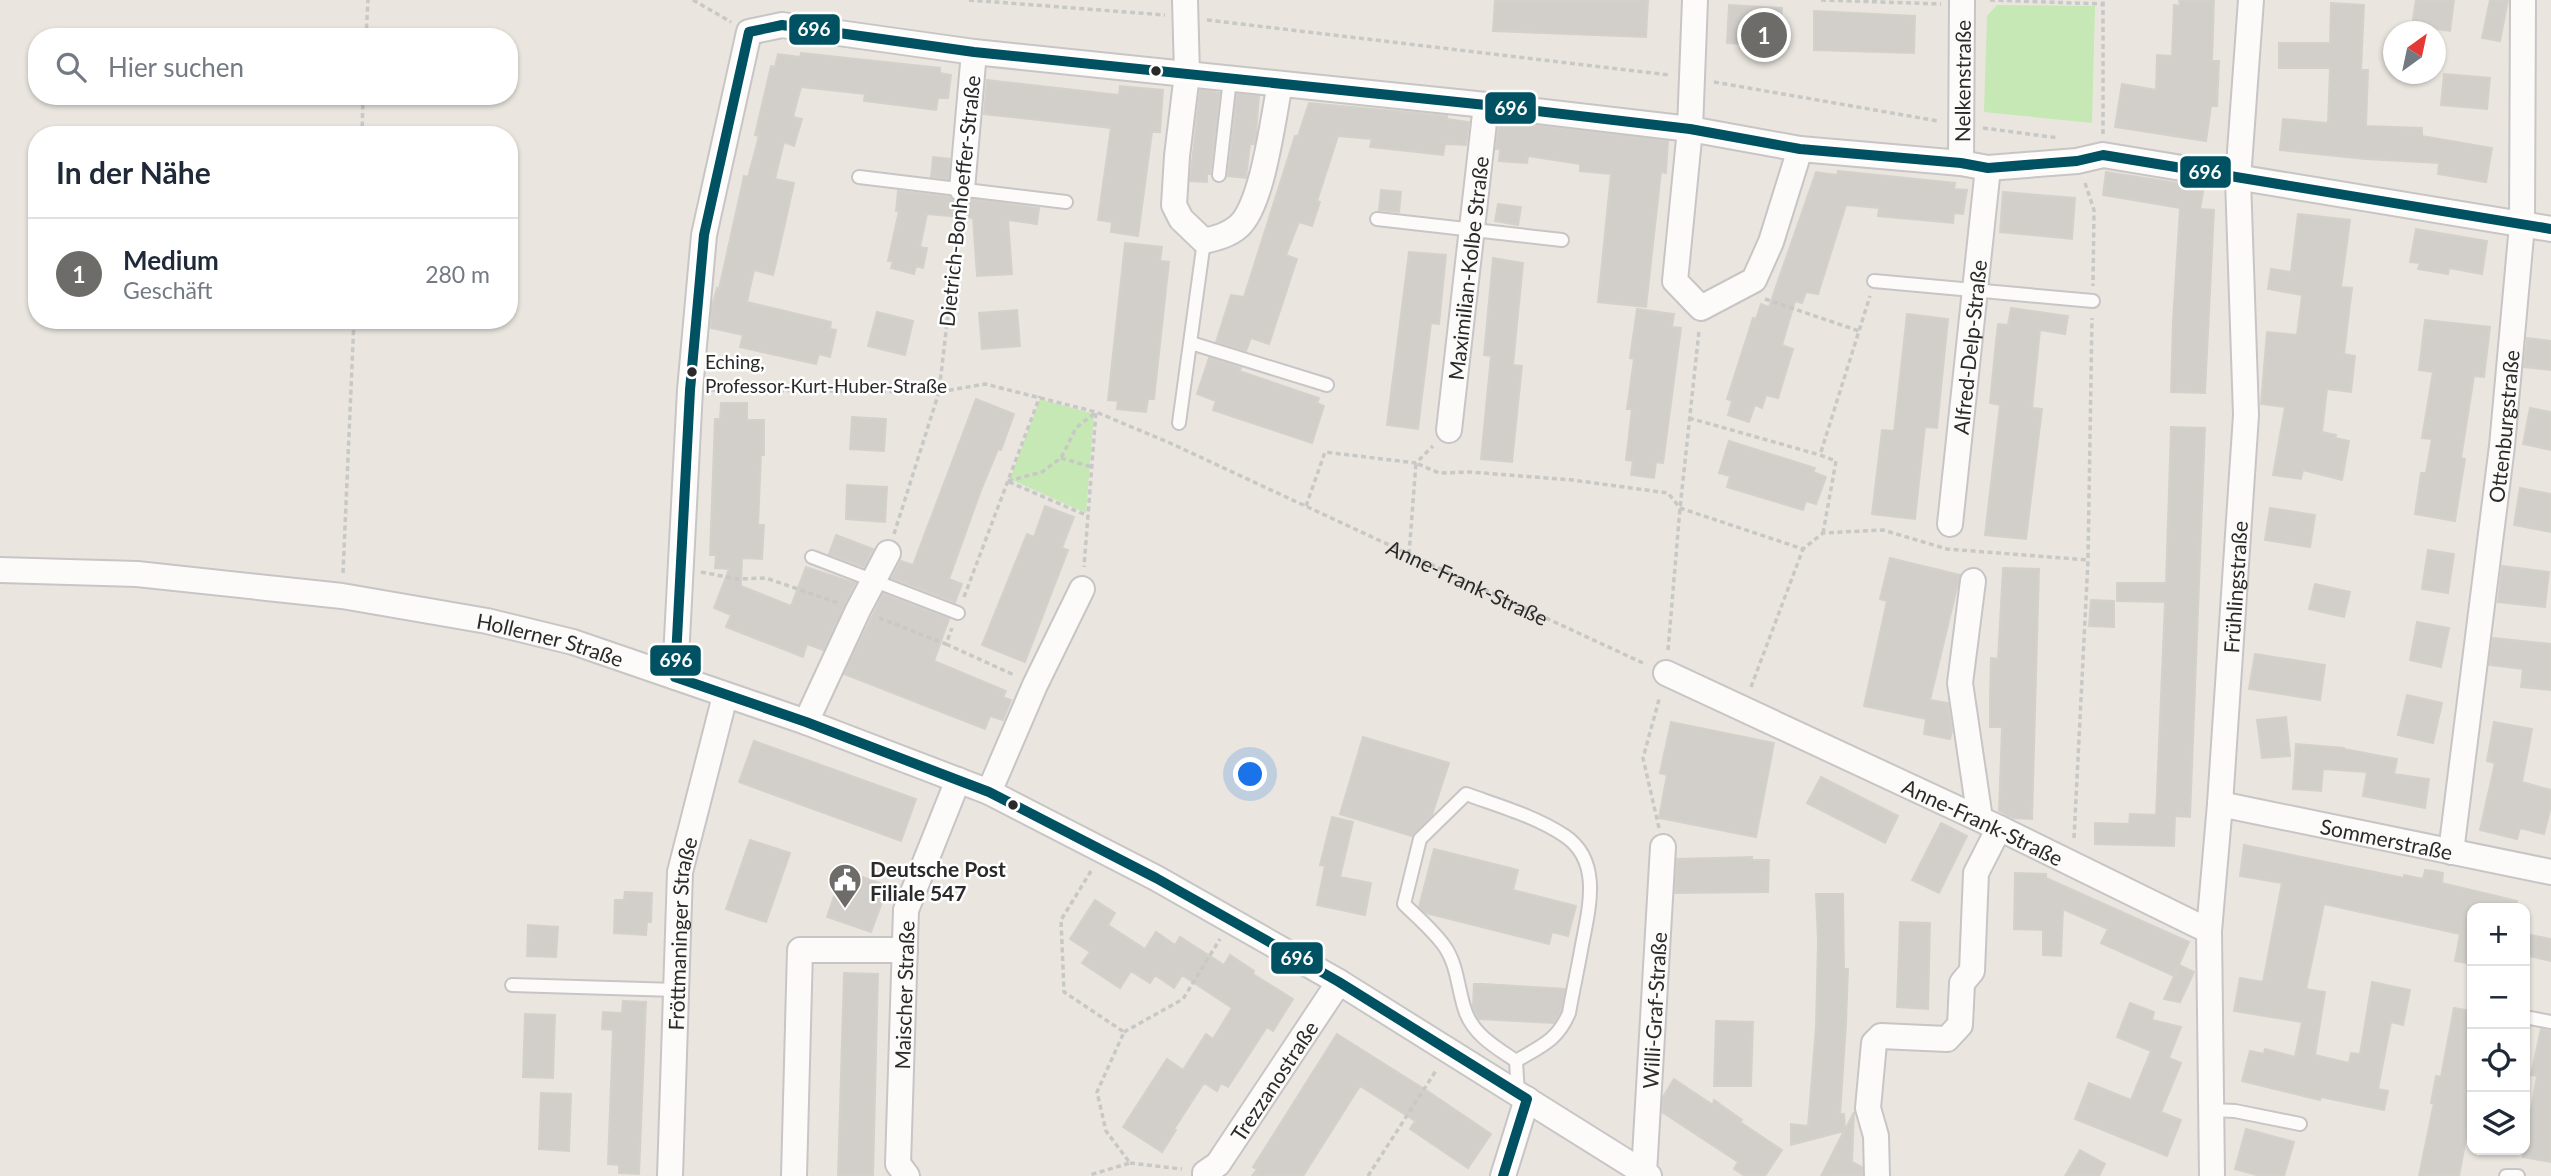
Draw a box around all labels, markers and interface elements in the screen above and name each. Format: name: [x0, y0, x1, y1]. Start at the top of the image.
pin: 1: [1741, 9, 1787, 61]
line badge: 696: [788, 13, 841, 46]
text: 696: [797, 17, 831, 40]
street label: Nelkenstraße: [1949, 20, 1974, 142]
north arrow: [2383, 21, 2446, 84]
search box: [28, 28, 518, 105]
icon: search: [52, 48, 90, 86]
text: Hier suchen: [108, 51, 244, 83]
unlabelled marker: [1149, 64, 1163, 78]
street label: Dietrich-Bonhoeffer-Straße: [933, 74, 985, 328]
line badge: 696: [1484, 91, 1537, 125]
text: 696: [1494, 96, 1528, 119]
text: In der Nähe: [56, 154, 211, 190]
street label: Maximilian-Kolbe Straße: [1442, 155, 1493, 381]
line badge: 696: [2179, 155, 2232, 189]
text: 696: [2188, 160, 2222, 183]
text: Medium: [123, 244, 219, 276]
street label: Alfred-Delp-Straße: [1947, 258, 1991, 436]
text: 1: [72, 260, 86, 288]
text: 280 m: [425, 260, 490, 288]
text: Geschäft: [123, 276, 213, 304]
street label: Ottenburgstraße: [2482, 349, 2523, 504]
place label: Eching, Professor-Kurt-Huber-Straße: [705, 350, 947, 397]
marker: Eching, Professor-Kurt-Huber-Straße: [685, 365, 699, 379]
street label: Frühlingstraße: [2218, 520, 2251, 654]
street label: Anne-Frank-Straße: [1383, 533, 1552, 630]
street label: Hollerner Straße: [475, 607, 627, 671]
line badge: 696: [649, 644, 702, 677]
text: 696: [659, 648, 693, 671]
your location: [1233, 757, 1267, 791]
street label: Anne-Frank-Straße: [1899, 772, 2067, 870]
unlabelled marker: [1006, 798, 1020, 812]
street label: Sommerstraße: [2318, 812, 2455, 864]
street label: Fröttmaninger Straße: [662, 834, 701, 1031]
place label: Deutsche Post Filiale 547: [870, 856, 1006, 905]
public building icon: Deutsche Post Filiale 547: [826, 861, 864, 910]
map controls: [2467, 903, 2530, 1155]
button: +: [2467, 903, 2530, 966]
street label: Maischer Straße: [888, 920, 918, 1070]
street label: Willi-Graf-Straße: [1636, 931, 1671, 1089]
line badge: 696: [1270, 941, 1324, 975]
text: 696: [1280, 946, 1314, 969]
button: −: [2467, 966, 2530, 1029]
street label: Trezzanostraße: [1224, 1016, 1322, 1145]
button: locate: [2467, 1029, 2530, 1092]
button: layers: [2467, 1092, 2530, 1155]

